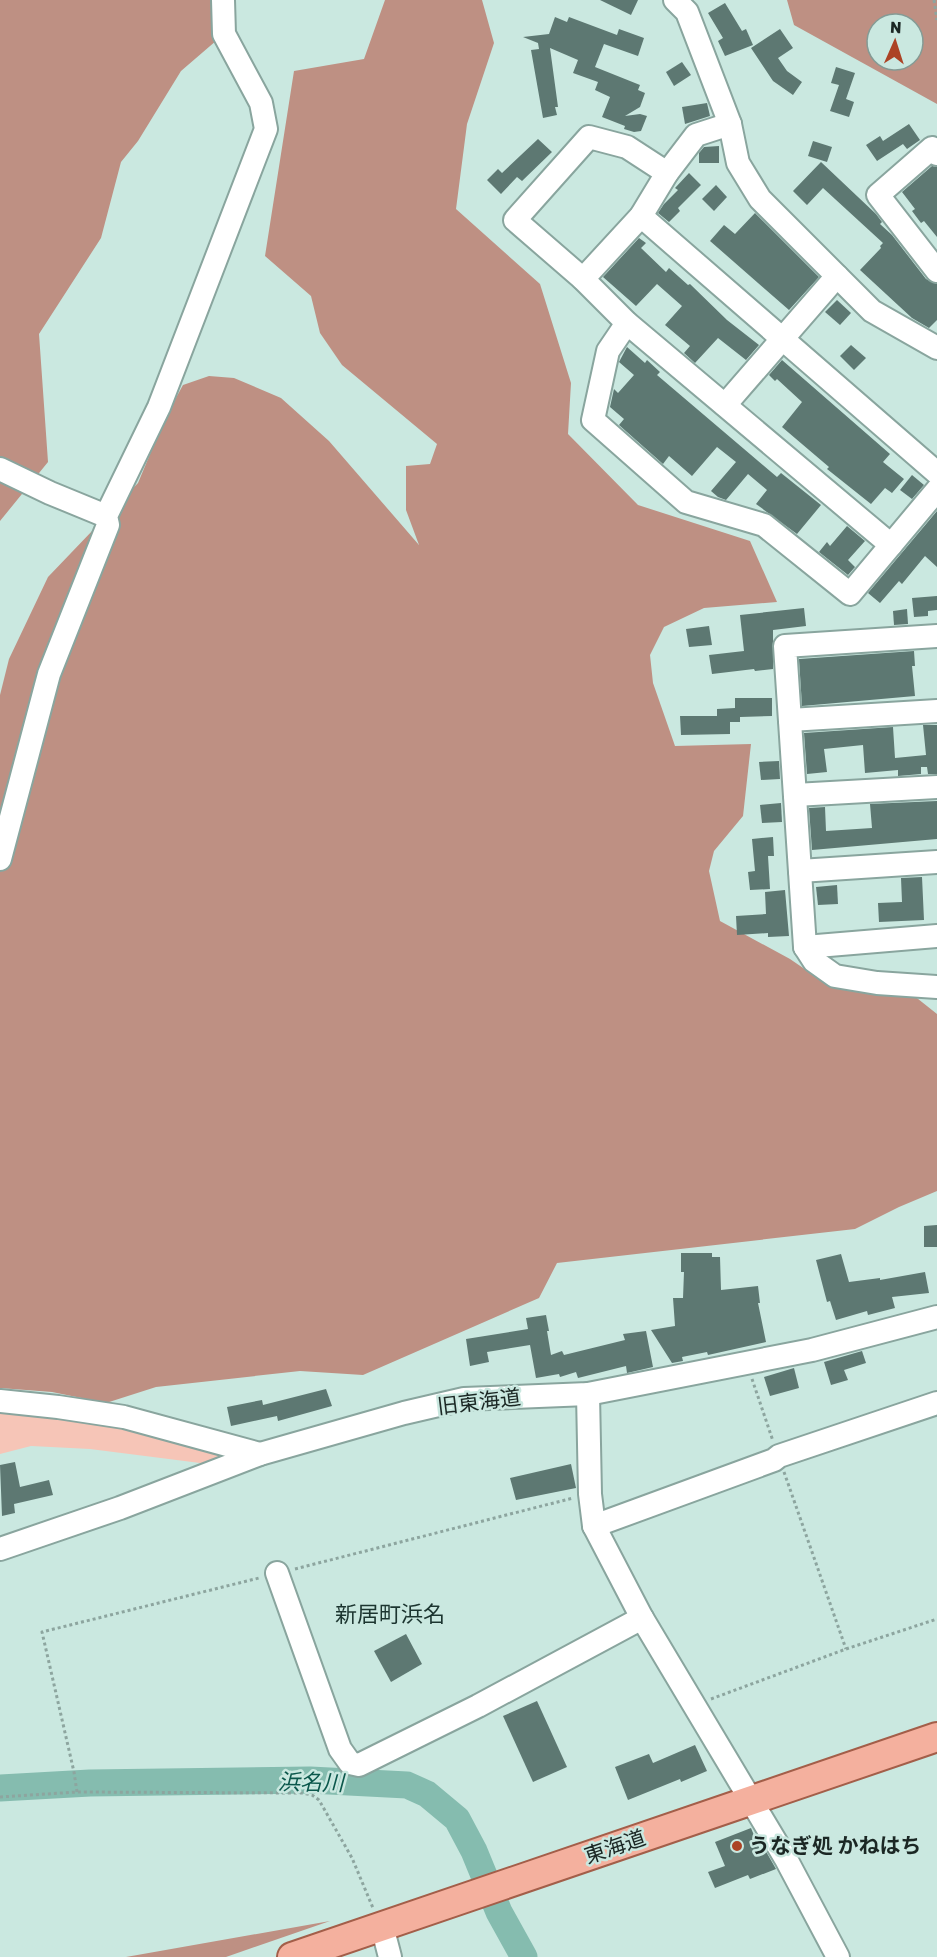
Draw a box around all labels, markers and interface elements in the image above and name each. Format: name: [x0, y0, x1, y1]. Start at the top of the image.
north arrow: [865, 12, 925, 72]
text: N: [890, 18, 902, 37]
street label: 旧東海道: [436, 1384, 522, 1419]
district label: 新居町浜名: [335, 1601, 445, 1628]
water label: 浜名川: [278, 1768, 346, 1797]
street label: 東海道: [581, 1824, 649, 1869]
place label: うなぎ処 かねはち: [749, 1833, 921, 1858]
marker: うなぎ処 かねはち: [730, 1839, 744, 1853]

